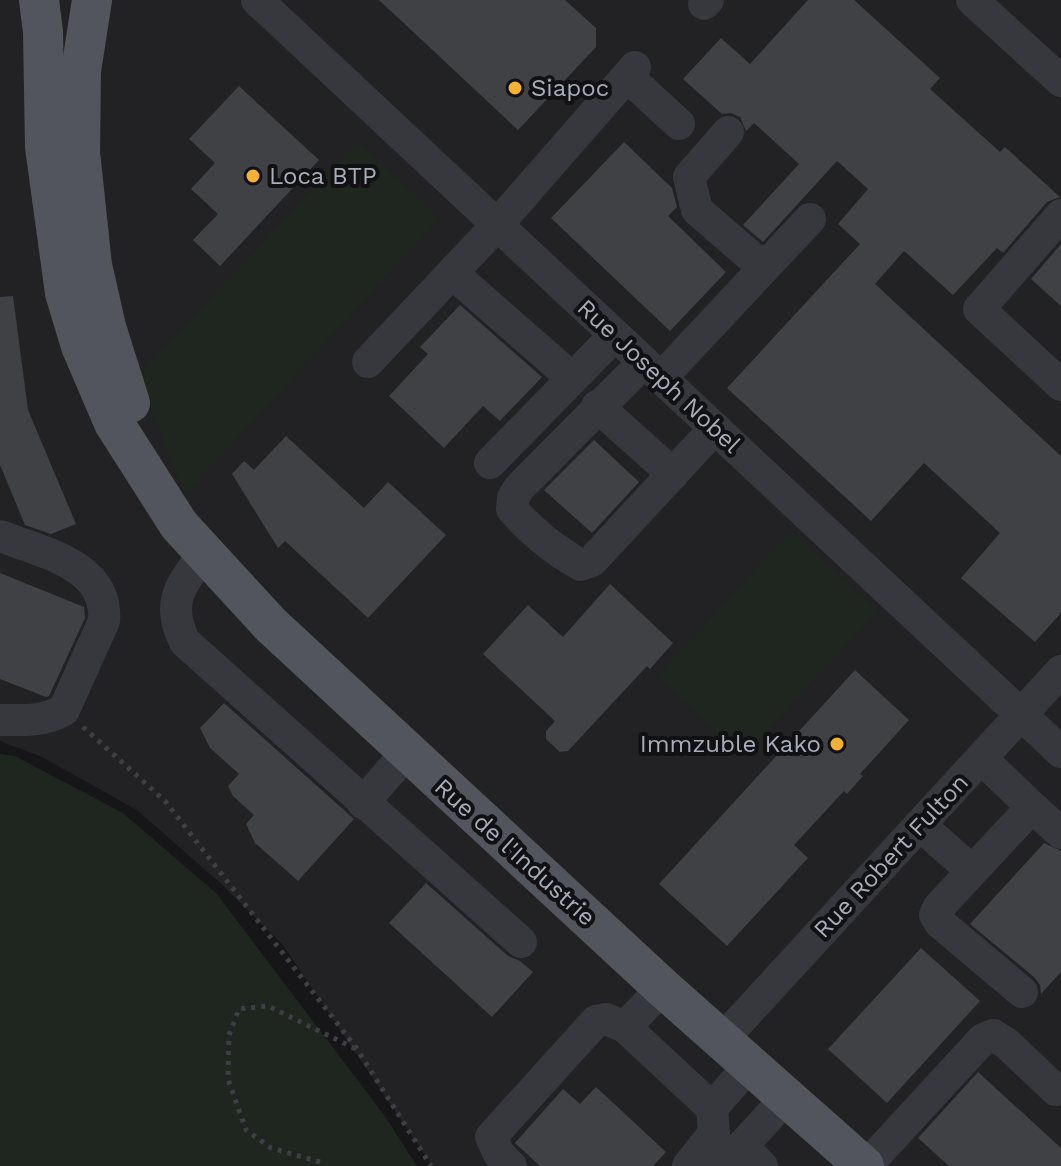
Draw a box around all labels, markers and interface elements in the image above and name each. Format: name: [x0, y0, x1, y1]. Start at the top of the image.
place label: Siapoc: [531, 74, 609, 102]
marker: Siapoc: [506, 79, 524, 97]
place label: Loca BTP: [269, 162, 377, 190]
marker: Loca BTP: [244, 167, 262, 185]
street label: Rue Joseph Nobel: [572, 293, 747, 459]
place label: Immzuble Kako: [640, 730, 821, 758]
marker: Immzuble Kako: [828, 735, 846, 753]
street label: Rue Robert Fulton: [808, 768, 974, 944]
street label: Rue de l'Industrie: [429, 773, 601, 931]

